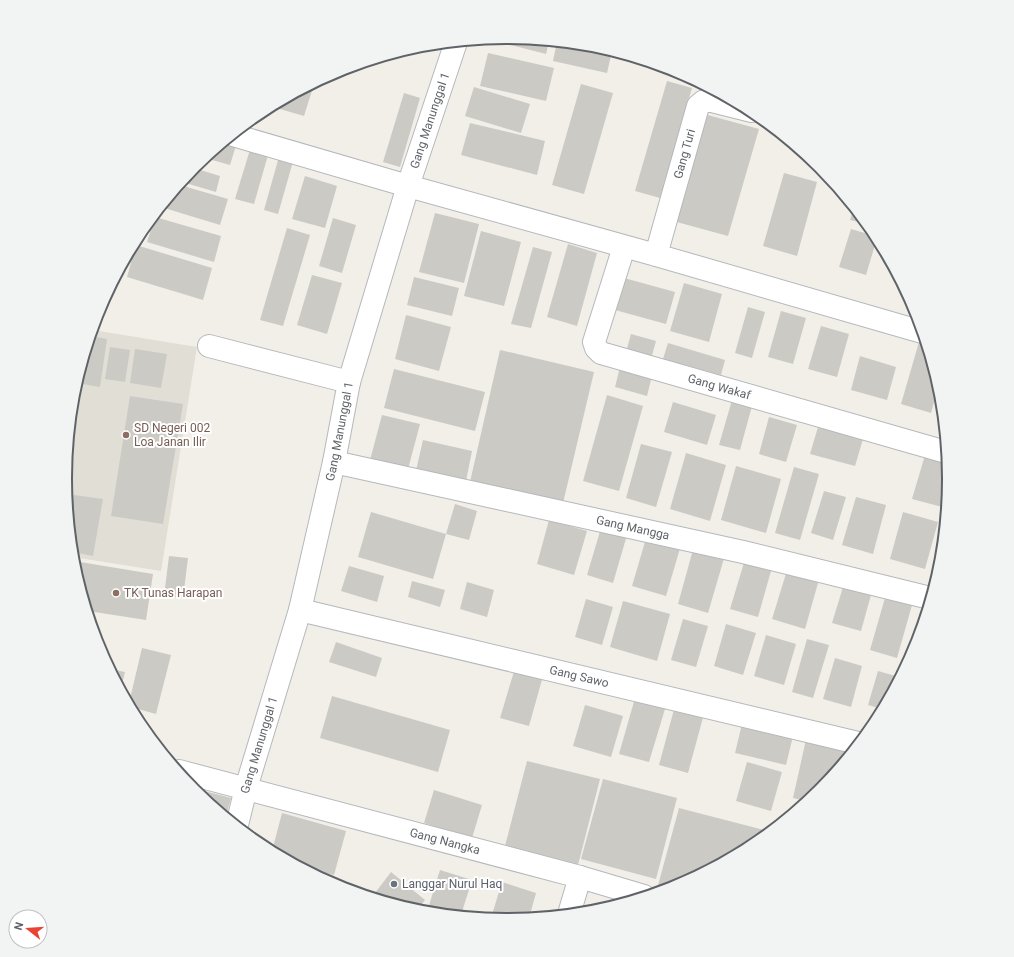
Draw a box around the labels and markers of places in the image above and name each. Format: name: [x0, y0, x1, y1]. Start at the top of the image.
place label: SD Negeri 002 Loa Janan Ilir: [134, 421, 210, 449]
marker: SD Negeri 002 Loa Janan Ilir: [121, 430, 131, 440]
place label: TK Tunas Harapan: [124, 586, 222, 600]
marker: TK Tunas Harapan: [111, 588, 121, 598]
place label: Langgar Nurul Haq: [402, 877, 502, 891]
marker: Langgar Nurul Haq: [389, 879, 399, 889]

